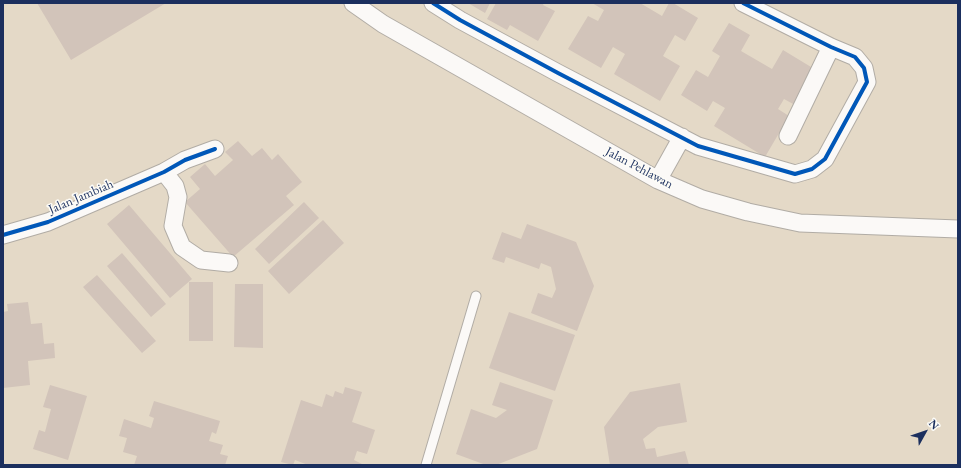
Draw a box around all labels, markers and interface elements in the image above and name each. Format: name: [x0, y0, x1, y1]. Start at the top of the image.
street label: Jalan Pehlawan: [602, 144, 676, 192]
street label: Jalan Jambiah: [46, 176, 116, 218]
north arrow: [905, 412, 945, 452]
text: N: [926, 416, 942, 432]

